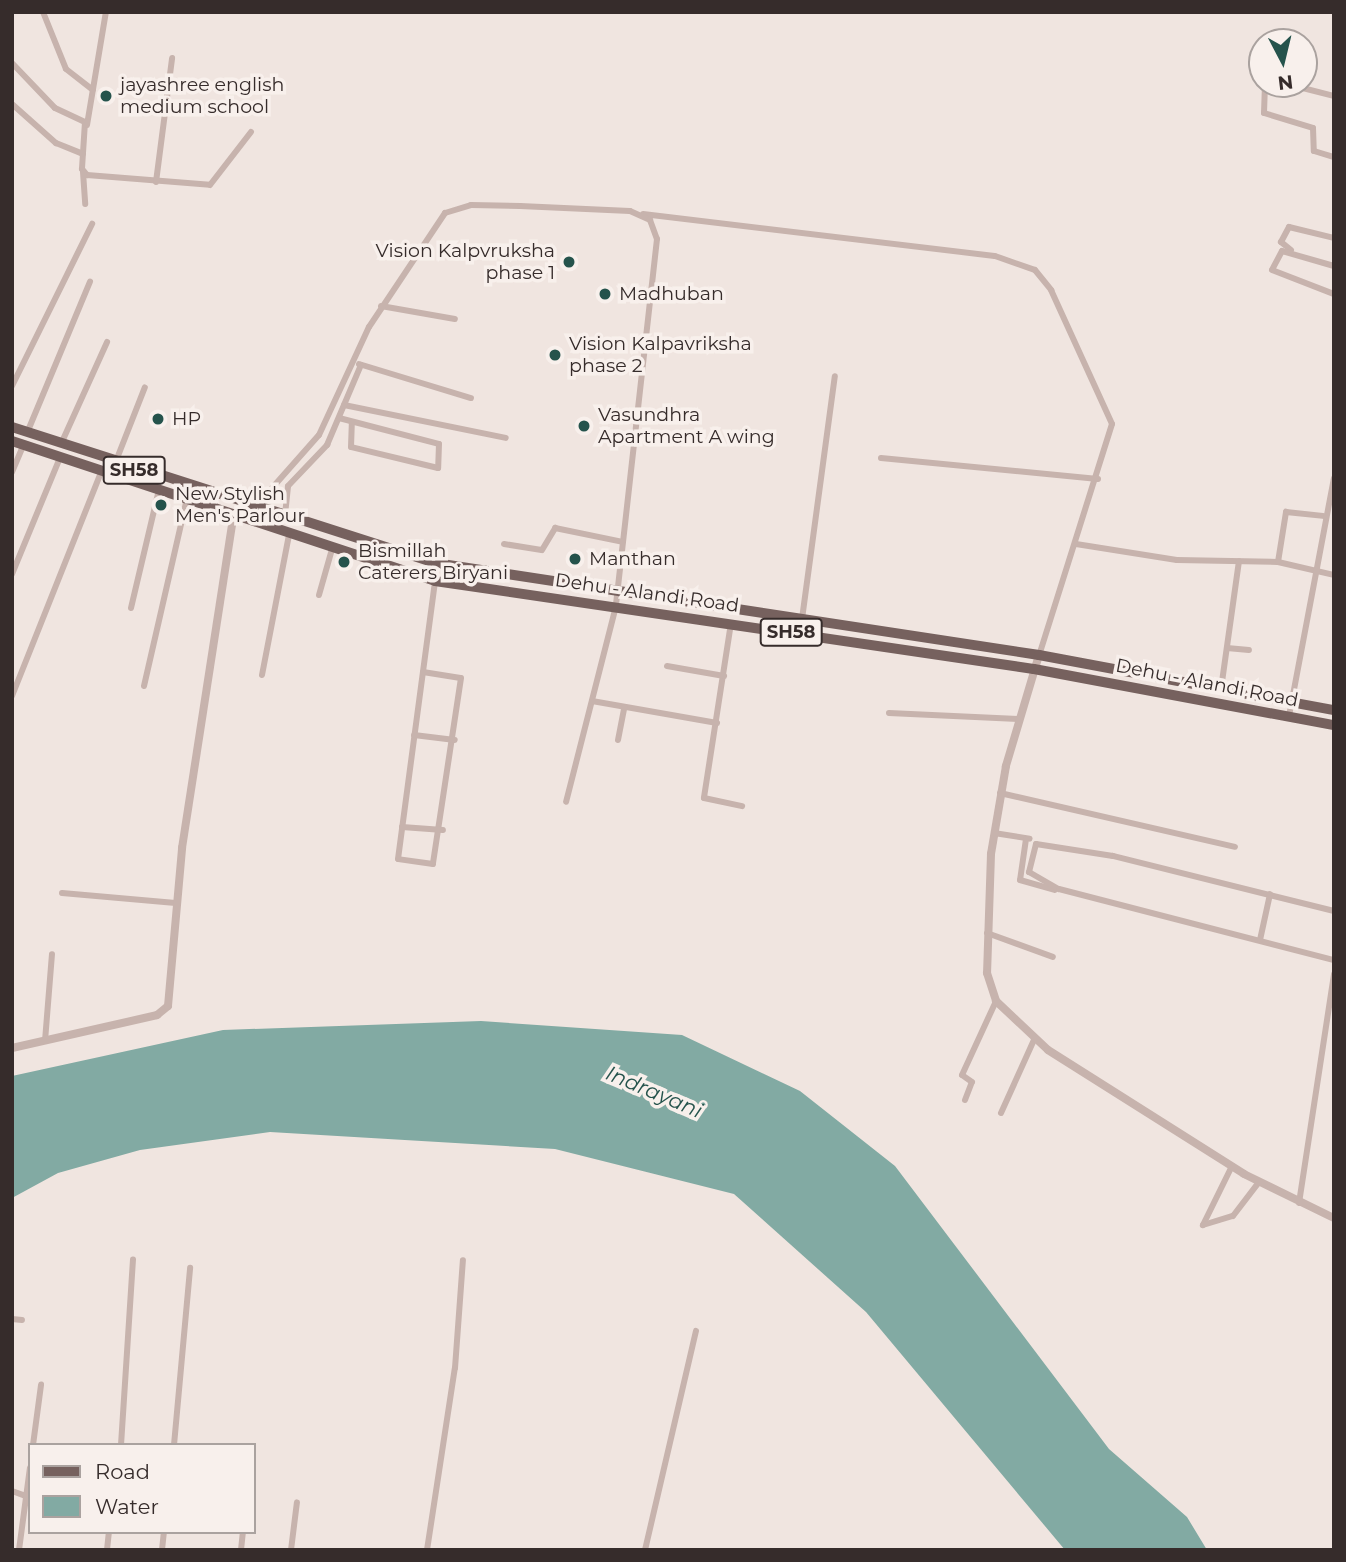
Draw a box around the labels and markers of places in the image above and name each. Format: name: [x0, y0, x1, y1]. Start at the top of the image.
place label: jayashree english medium school: [120, 74, 284, 118]
marker: jayashree english medium school: [98, 88, 114, 104]
place label: Vision Kalpvruksha phase 1: [376, 240, 555, 284]
marker: Vision Kalpvruksha phase 1: [561, 254, 577, 270]
place label: Madhuban: [619, 283, 724, 305]
marker: Madhuban: [597, 286, 613, 302]
place label: Vision Kalpavriksha phase 2: [569, 333, 752, 377]
marker: Vision Kalpavriksha phase 2: [547, 347, 563, 363]
place label: Vasundhra Apartment A wing: [598, 404, 775, 448]
place label: HP: [172, 408, 201, 430]
marker: HP: [150, 411, 166, 427]
marker: Vasundhra Apartment A wing: [576, 418, 592, 434]
place label: New Stylish Men's Parlour: [175, 483, 305, 527]
marker: New Stylish Men's Parlour: [153, 497, 169, 513]
place label: Bismillah Caterers Biryani: [358, 540, 508, 584]
place label: Manthan: [589, 548, 676, 570]
marker: Manthan: [567, 551, 583, 567]
marker: Bismillah Caterers Biryani: [336, 554, 352, 570]

